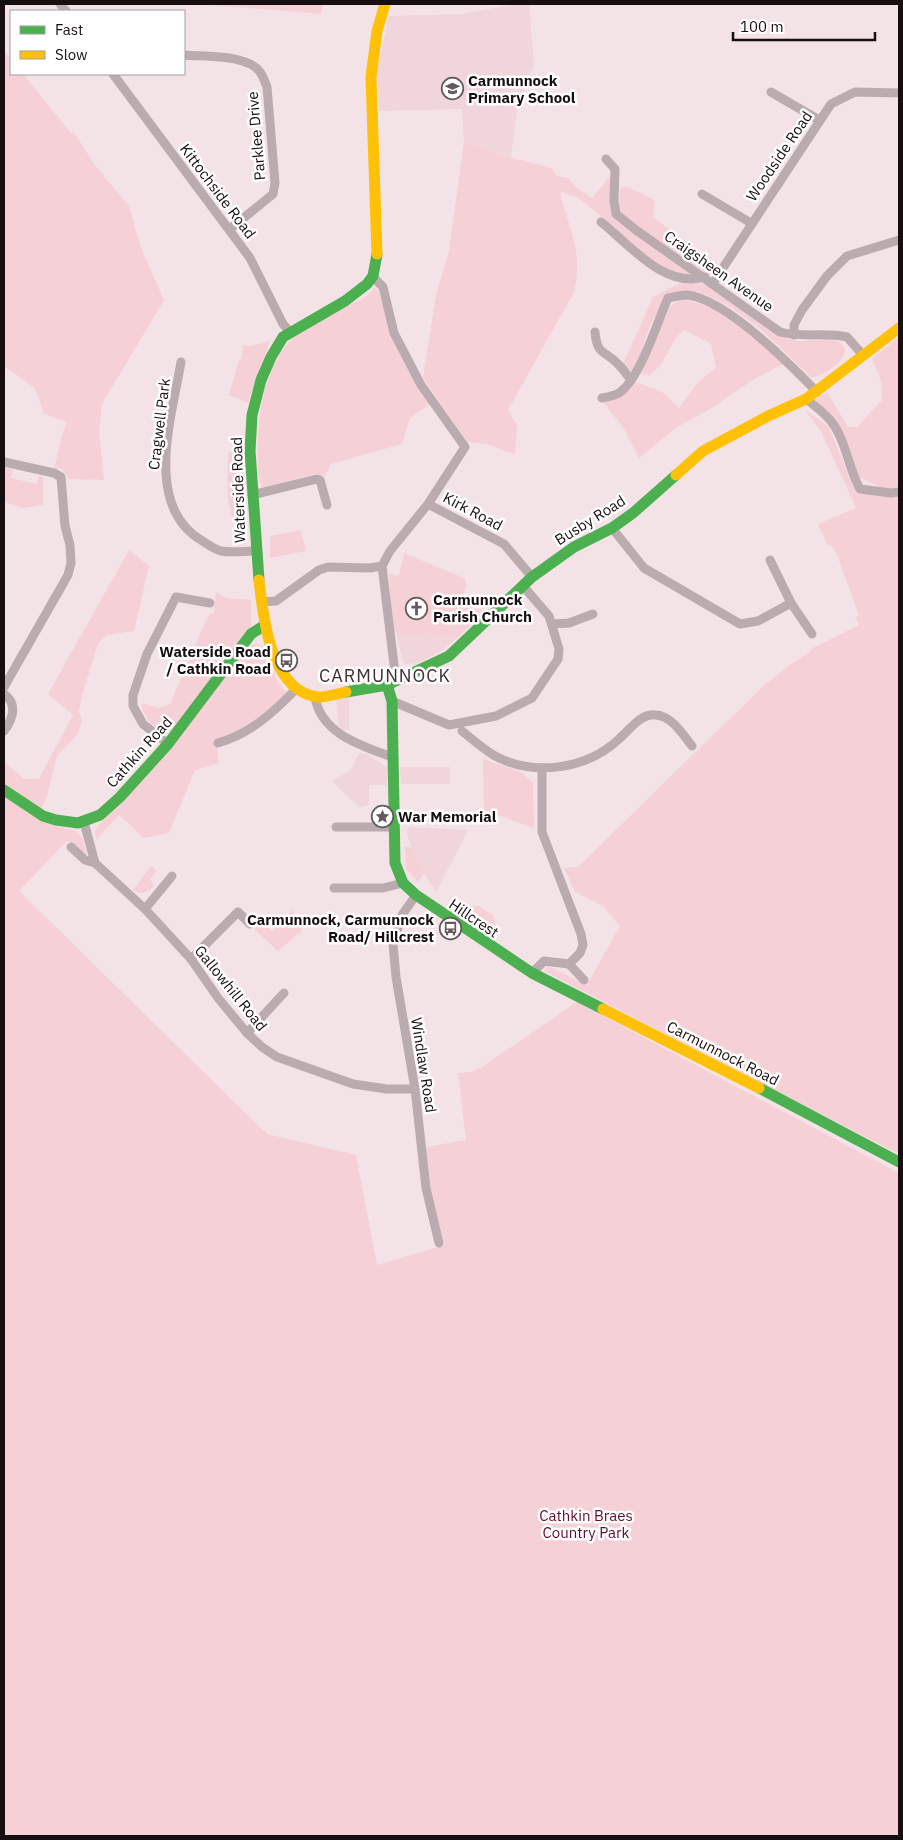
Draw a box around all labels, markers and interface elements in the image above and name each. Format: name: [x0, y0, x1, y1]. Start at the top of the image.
legend: [10, 10, 185, 75]
scale bar: [733, 10, 876, 42]
text: 100 m: [740, 17, 784, 36]
text: Fast: [55, 20, 83, 39]
text: Slow: [55, 45, 88, 64]
place label: Carmunnock Primary School: [468, 71, 576, 107]
school or university icon: Carmunnock Primary School: [440, 77, 464, 101]
street label: Parklee Drive: [243, 91, 269, 181]
street label: Woodside Road: [742, 107, 816, 205]
street label: Kittochside Road: [176, 140, 260, 242]
street label: Craigsheen Avenue: [661, 226, 777, 316]
street label: Cragwell Park: [144, 377, 174, 471]
street label: Waterside Road: [227, 437, 249, 543]
street label: Kirk Road: [440, 487, 506, 535]
street label: Busby Road: [551, 491, 629, 549]
place label: Carmunnock Parish Church: [433, 590, 532, 626]
church icon: Carmunnock Parish Church: [405, 596, 429, 620]
place label: Waterside Road / Cathkin Road: [159, 642, 271, 678]
bus stop icon: Waterside Road / Cathkin Road: [275, 648, 299, 672]
district label: CARMUNNOCK: [319, 664, 451, 687]
street label: Cathkin Road: [102, 712, 176, 792]
place icon: War Memorial: [370, 804, 394, 828]
place label: War Memorial: [398, 807, 497, 826]
street label: Hillcrest: [445, 894, 503, 942]
place label: Carmunnock, Carmunnock Road/ Hillcrest: [247, 910, 434, 946]
bus stop icon: Carmunnock, Carmunnock Road/ Hillcrest: [438, 916, 462, 940]
street label: Gallowhill Road: [191, 941, 271, 1035]
street label: Windlaw Road: [407, 1016, 441, 1114]
street label: Carmunnock Road: [664, 1017, 782, 1089]
park label: Cathkin Braes Country Park: [539, 1506, 633, 1542]

